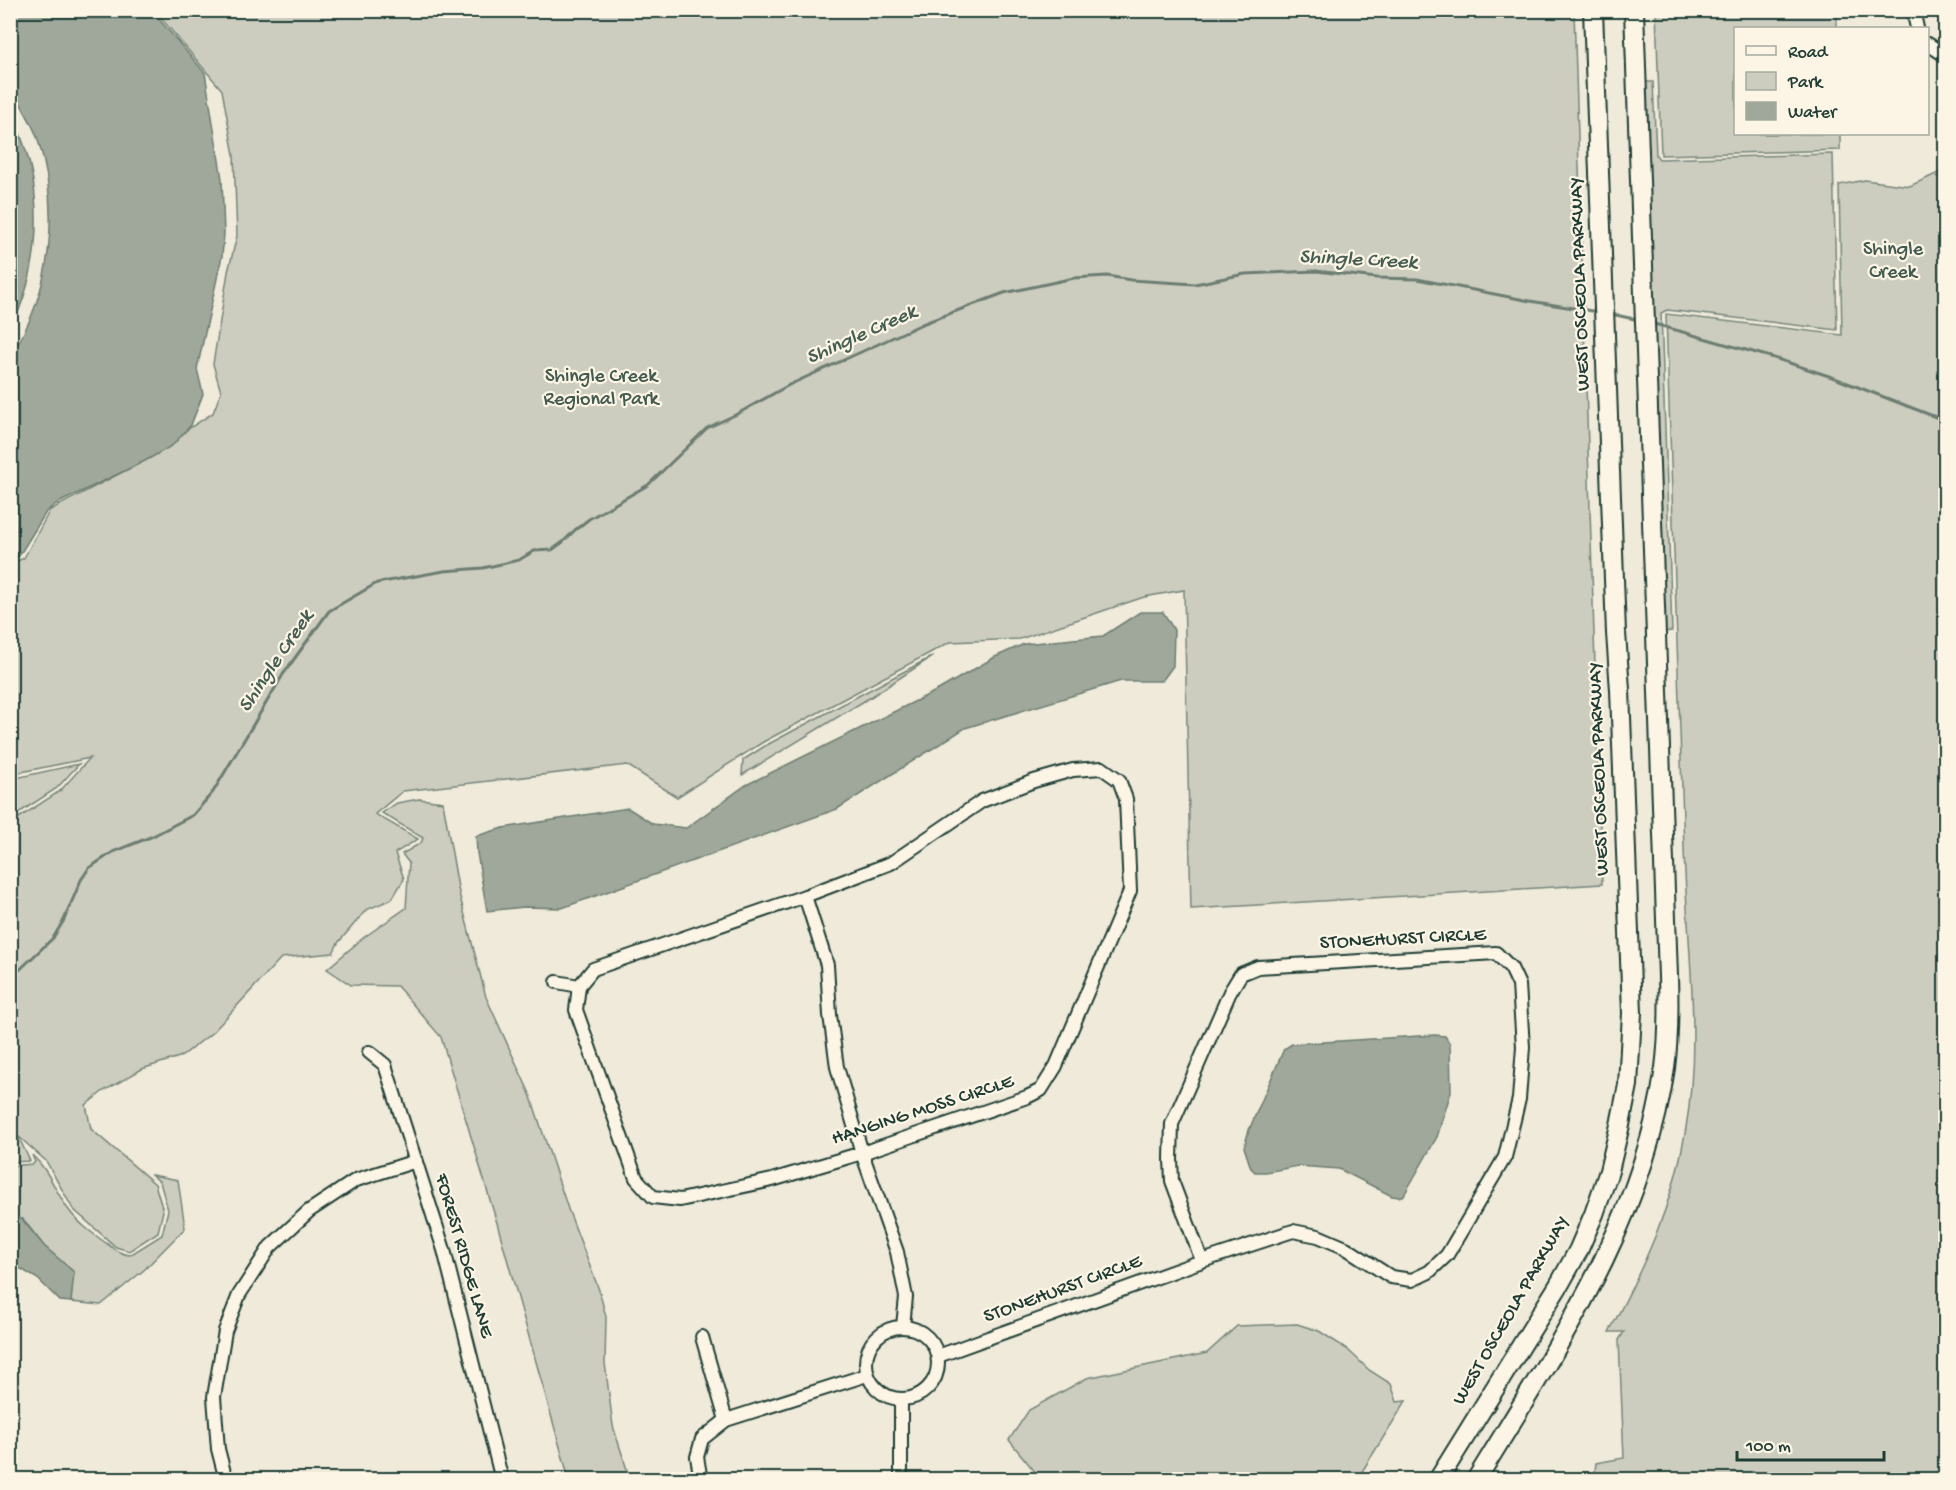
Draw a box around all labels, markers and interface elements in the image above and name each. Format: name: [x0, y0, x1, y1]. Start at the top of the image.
legend: [1734, 27, 1929, 135]
text: Road: [1788, 43, 1829, 64]
text: Park: [1787, 73, 1824, 94]
text: Water: [1788, 103, 1838, 124]
street label: WEST OSCEOLA PARKWAY: [1566, 177, 1596, 391]
park label: Shingle Creek: [1863, 239, 1924, 285]
water label: Shingle Creek: [1299, 245, 1420, 277]
water label: Shingle Creek: [803, 300, 923, 371]
park label: Shingle Creek Regional Park: [544, 366, 660, 412]
water label: Shingle Creek: [234, 604, 322, 718]
street label: WEST OSCEOLA PARKWAY: [1585, 662, 1615, 876]
street label: STONEHURST CIRCLE: [1319, 924, 1488, 956]
street label: HANGING MOSS CIRCLE: [829, 1070, 1018, 1151]
street label: FOREST RIDGE LANE: [428, 1170, 498, 1342]
street label: WEST OSCEOLA PARKWAY: [1449, 1213, 1575, 1409]
street label: STONEHURST CIRCLE: [981, 1250, 1147, 1329]
scale bar: [1737, 1424, 1884, 1462]
text: 100 m: [1745, 1437, 1791, 1458]

